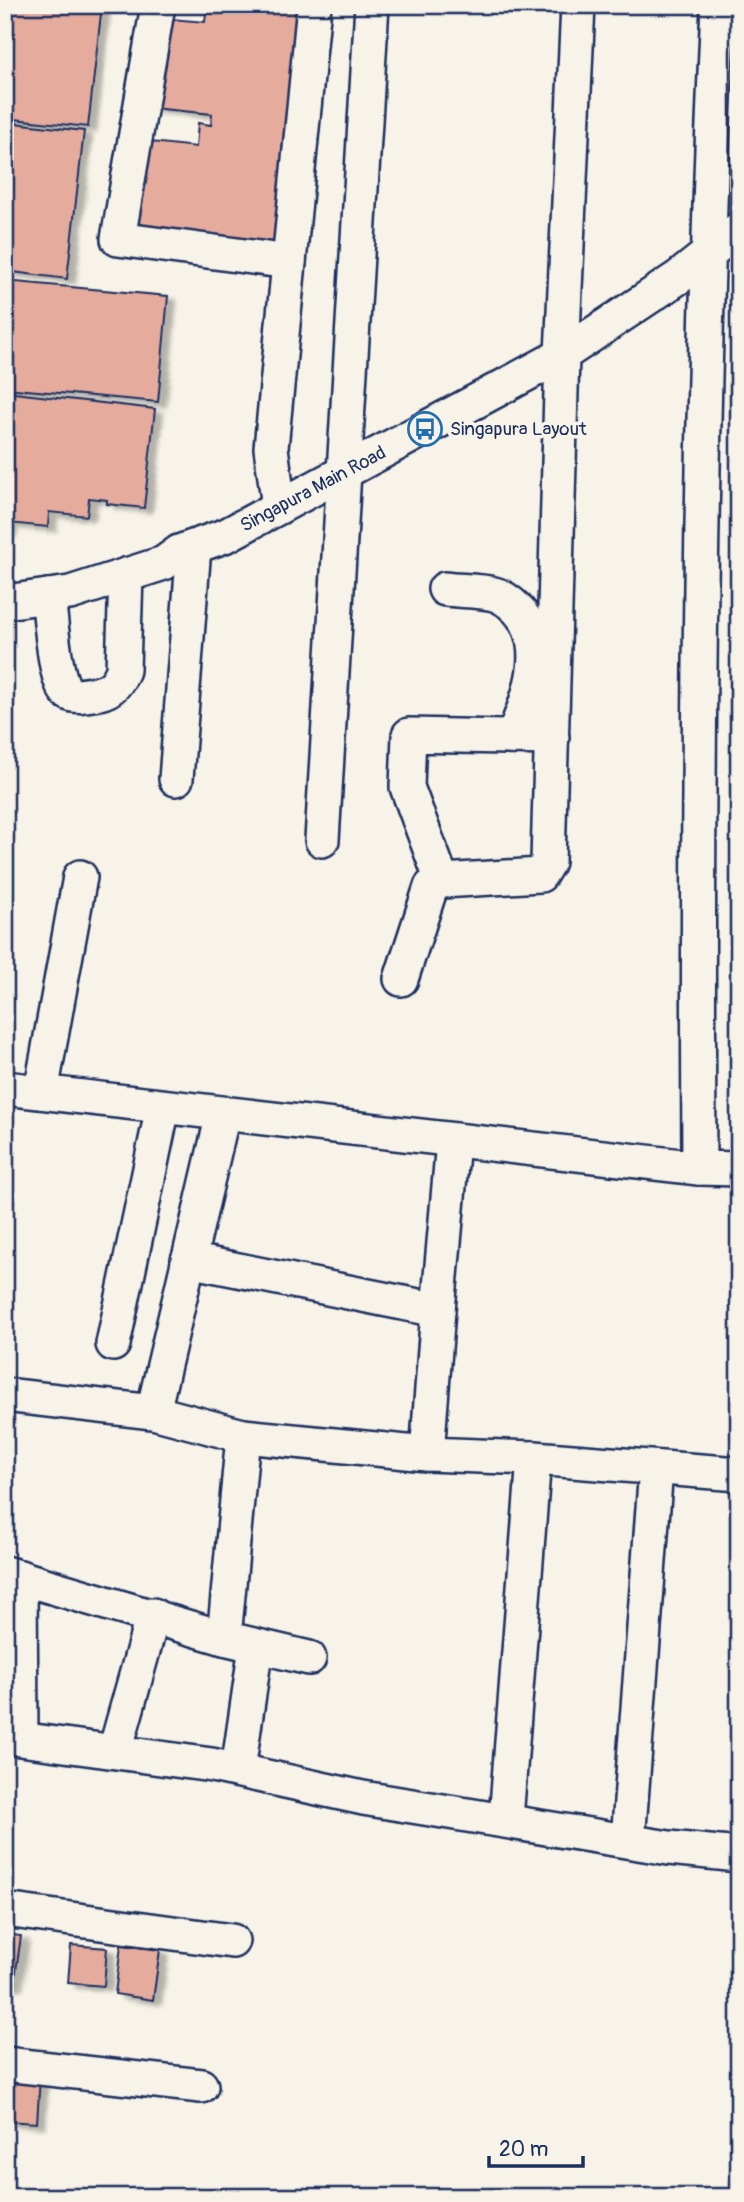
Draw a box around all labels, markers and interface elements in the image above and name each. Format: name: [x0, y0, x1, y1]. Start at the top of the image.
bus stop icon: Singapura Layout: [406, 410, 444, 448]
place label: Singapura Layout: [450, 417, 587, 441]
street label: Singapura Main Road: [236, 440, 390, 538]
scale bar: [489, 2125, 583, 2169]
text: 20 m: [499, 2136, 548, 2163]

